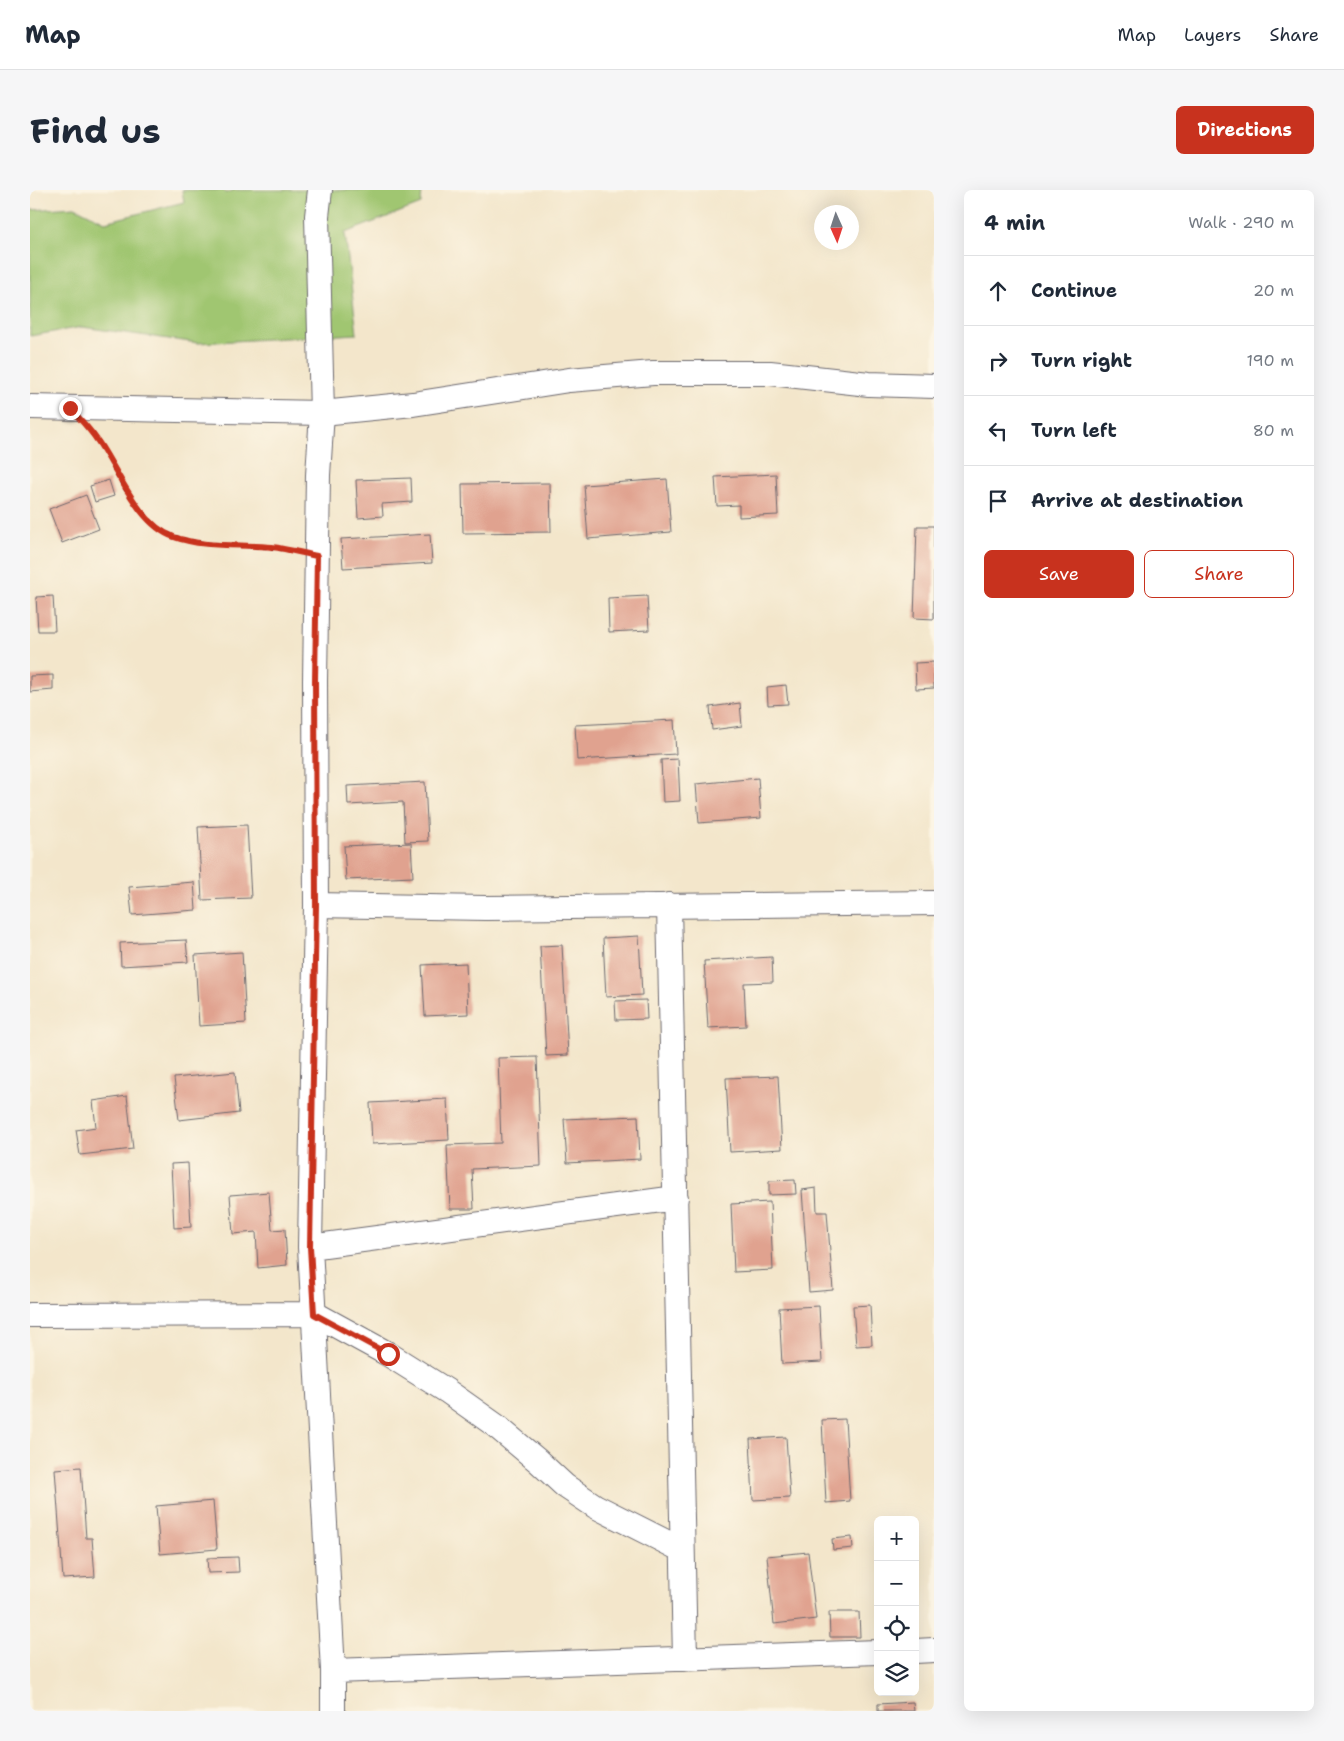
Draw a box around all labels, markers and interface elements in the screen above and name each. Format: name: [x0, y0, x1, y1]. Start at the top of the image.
text: Map: [25, 19, 81, 51]
text: Map: [1118, 23, 1156, 47]
text: Layers: [1184, 23, 1241, 47]
text: Share: [1269, 23, 1319, 47]
button: Directions: [1176, 106, 1314, 154]
text: Find us: [30, 107, 161, 154]
north arrow: [814, 205, 859, 250]
text: 4 min: [984, 209, 1045, 237]
text: Walk · 290 m: [1188, 212, 1294, 233]
icon: ahead: [984, 277, 1012, 305]
text: Continue: [1031, 278, 1117, 303]
text: 20 m: [1253, 280, 1294, 301]
icon: right: [984, 347, 1012, 375]
text: Turn right: [1031, 348, 1132, 373]
text: 190 m: [1247, 350, 1294, 371]
route end: [59, 397, 82, 420]
icon: left: [984, 417, 1012, 445]
text: Turn left: [1031, 418, 1117, 443]
text: 80 m: [1253, 420, 1294, 441]
icon: arrive: [984, 487, 1012, 515]
text: Arrive at destination: [1031, 488, 1243, 513]
button: Save: [984, 550, 1134, 598]
button: Share: [1144, 550, 1294, 598]
route start: [377, 1343, 400, 1366]
map controls: [874, 1516, 919, 1696]
button: +: [874, 1516, 919, 1561]
button: −: [874, 1561, 919, 1606]
button: locate: [874, 1606, 919, 1651]
button: layers: [874, 1651, 919, 1696]

